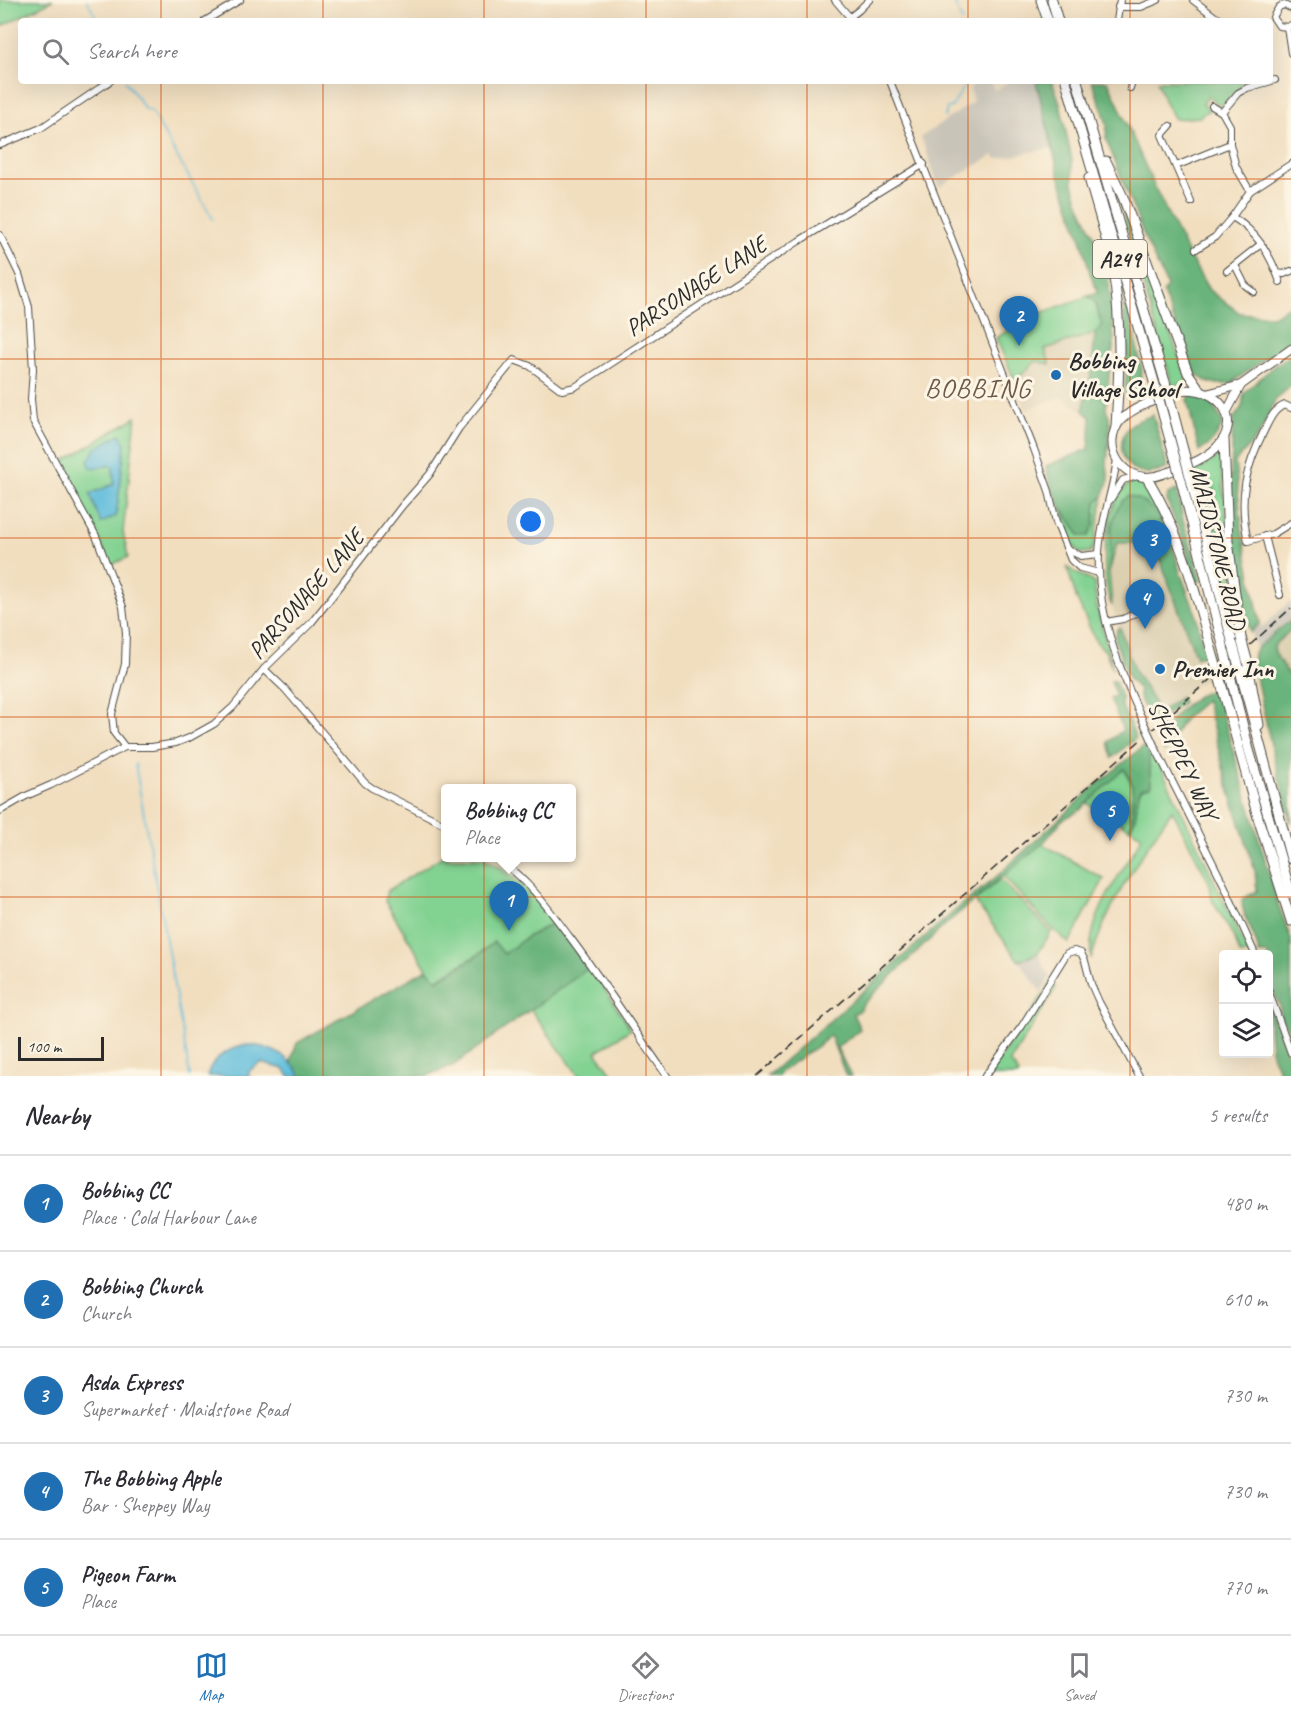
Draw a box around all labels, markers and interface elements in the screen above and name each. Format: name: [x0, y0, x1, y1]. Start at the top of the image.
search box: [18, 18, 1273, 84]
icon: search: [39, 35, 72, 68]
text: Search here: [87, 37, 177, 65]
street label: PARSONAGE LANE: [620, 228, 775, 343]
road number: A249: [1093, 240, 1147, 278]
pin: 2: [1000, 296, 1038, 346]
place label: Bobbing Village School: [1068, 346, 1183, 404]
marker: Bobbing Village School: [1049, 368, 1063, 382]
district label: BOBBING: [925, 371, 1033, 405]
street label: MAIDSTONE ROAD: [1183, 464, 1253, 634]
your location: [516, 507, 545, 536]
pin: 3: [1132, 520, 1172, 570]
street label: PARSONAGE LANE: [241, 521, 372, 665]
pin: 4: [1126, 580, 1164, 629]
place label: Premier Inn: [1172, 654, 1274, 684]
marker: Premier Inn: [1153, 662, 1167, 676]
street label: SHEPPEY WAY: [1141, 695, 1227, 829]
popup: [441, 784, 576, 862]
pin: 5: [1090, 792, 1130, 841]
text: Bobbing CC: [464, 797, 553, 825]
text: Place: [464, 825, 500, 850]
pin: 1: [490, 882, 528, 931]
map controls: [1219, 950, 1273, 1058]
button: locate: [1219, 950, 1273, 1004]
button: layers: [1219, 1004, 1273, 1058]
scale bar: [18, 1034, 104, 1062]
text: 100 m: [27, 1037, 61, 1057]
text: Nearby: [24, 1099, 89, 1132]
text: 5 results: [1208, 1103, 1267, 1128]
text: Bobbing CC: [81, 1177, 169, 1205]
text: 1: [39, 1191, 48, 1216]
text: 480 m: [1224, 1191, 1267, 1216]
text: Place · Cold Harbour Lane: [81, 1205, 256, 1230]
text: Bobbing Church: [81, 1273, 203, 1301]
text: 2: [39, 1287, 48, 1312]
text: 610 m: [1224, 1287, 1267, 1312]
text: Church: [81, 1301, 131, 1326]
text: Asda Express: [81, 1369, 182, 1397]
text: 3: [39, 1383, 48, 1408]
text: 730 m: [1224, 1383, 1267, 1408]
text: Supermarket · Maidstone Road: [81, 1397, 289, 1422]
text: The Bobbing Apple: [81, 1465, 220, 1493]
text: 4: [39, 1479, 48, 1504]
text: 730 m: [1224, 1479, 1267, 1504]
text: Bar · Sheppey Way: [81, 1493, 209, 1518]
text: Pigeon Farm: [81, 1561, 174, 1589]
text: 5: [39, 1575, 48, 1600]
text: 770 m: [1224, 1575, 1267, 1600]
text: Place: [81, 1589, 116, 1614]
tab: Map: [195, 1649, 228, 1705]
tab: Directions: [618, 1649, 673, 1705]
tab: Saved: [1063, 1649, 1096, 1705]

